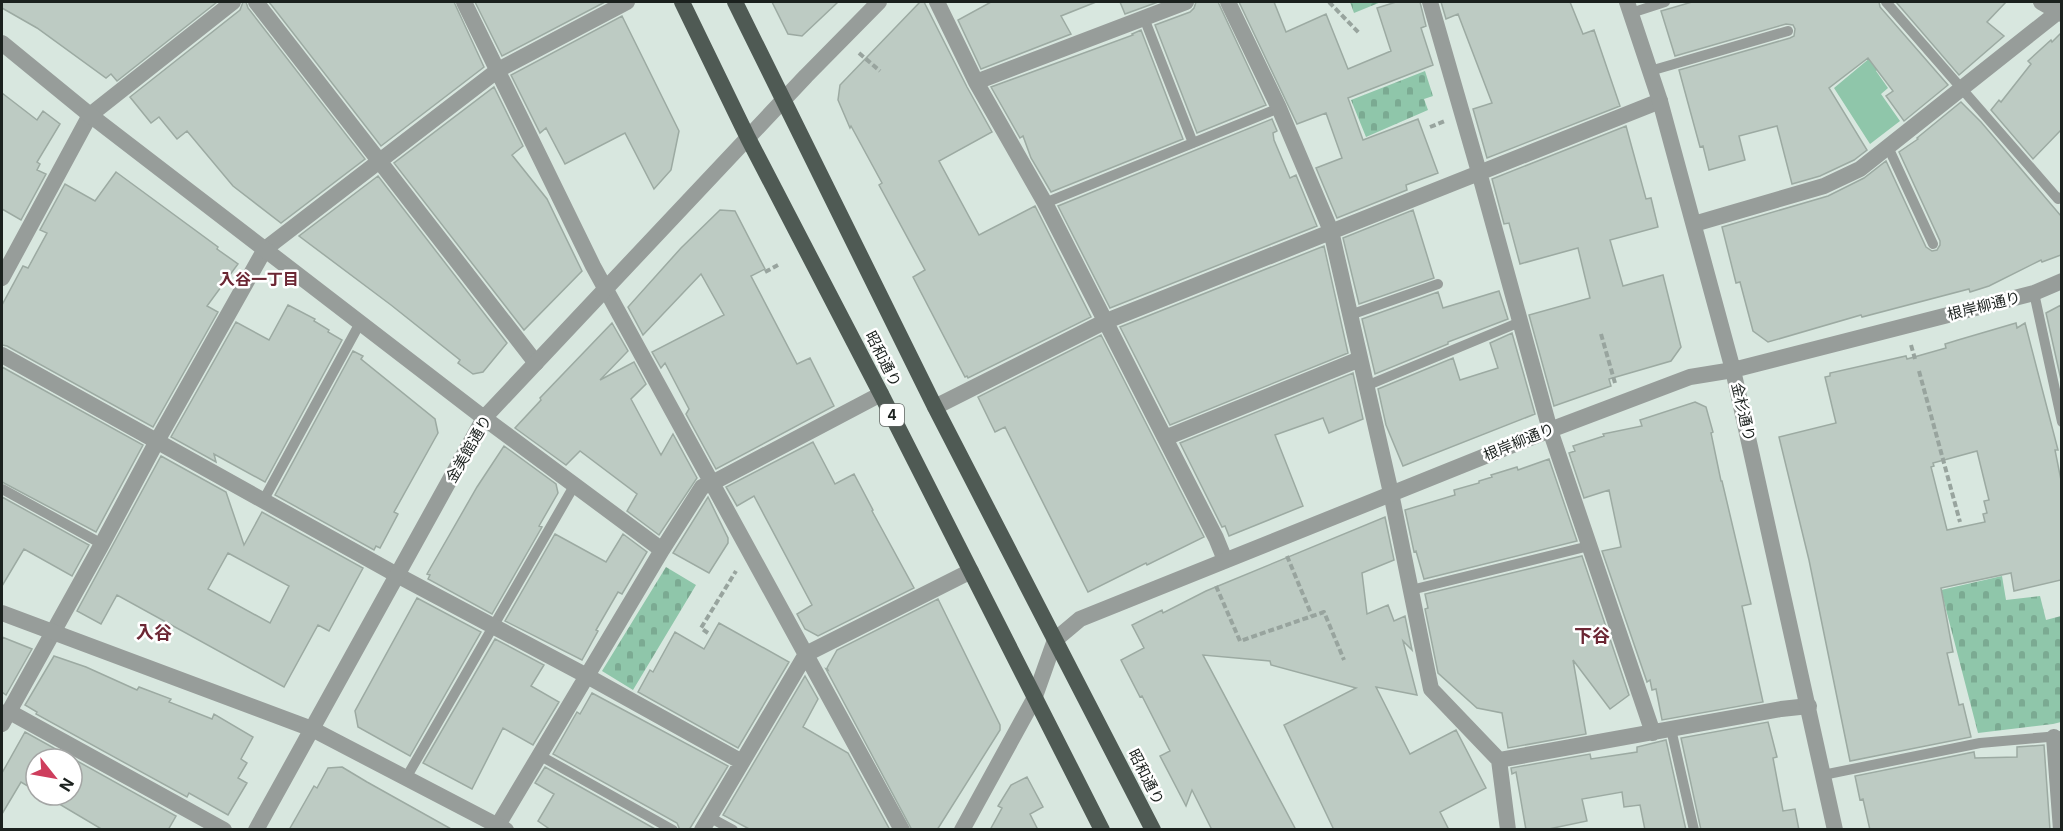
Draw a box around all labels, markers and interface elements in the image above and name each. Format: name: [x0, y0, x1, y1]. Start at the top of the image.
district label: 入谷一丁目: [219, 269, 299, 289]
street label: 根岸柳通り: [1945, 287, 2023, 324]
street label: 昭和通り: [861, 328, 906, 390]
street label: 金杉通り: [1727, 381, 1759, 443]
road number: 4: [880, 404, 904, 426]
street label: 金美館通り: [442, 412, 496, 486]
street label: 根岸柳通り: [1480, 419, 1557, 464]
district label: 入谷: [136, 622, 172, 643]
district label: 下谷: [1574, 625, 1610, 646]
street label: 昭和通り: [1124, 746, 1169, 808]
north arrow: [24, 747, 84, 807]
text: N: [55, 774, 79, 795]

